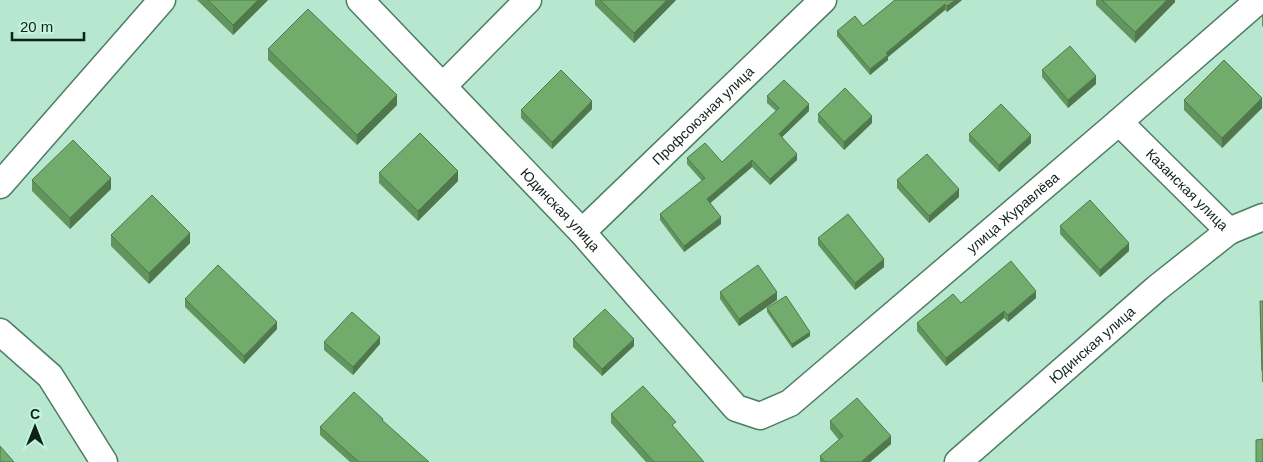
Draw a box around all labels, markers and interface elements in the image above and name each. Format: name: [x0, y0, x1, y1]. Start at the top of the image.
scale bar: [12, 10, 85, 42]
text: 20 m: [20, 18, 53, 35]
street label: Профсоюзная улица: [649, 63, 757, 168]
street label: Казанская улица: [1143, 146, 1232, 234]
street label: Юдинская улица: [517, 165, 603, 255]
street label: улица Журавлёва: [964, 169, 1062, 256]
street label: Юдинская улица: [1046, 303, 1138, 387]
north arrow: [10, 402, 60, 452]
text: С: [30, 406, 40, 422]

